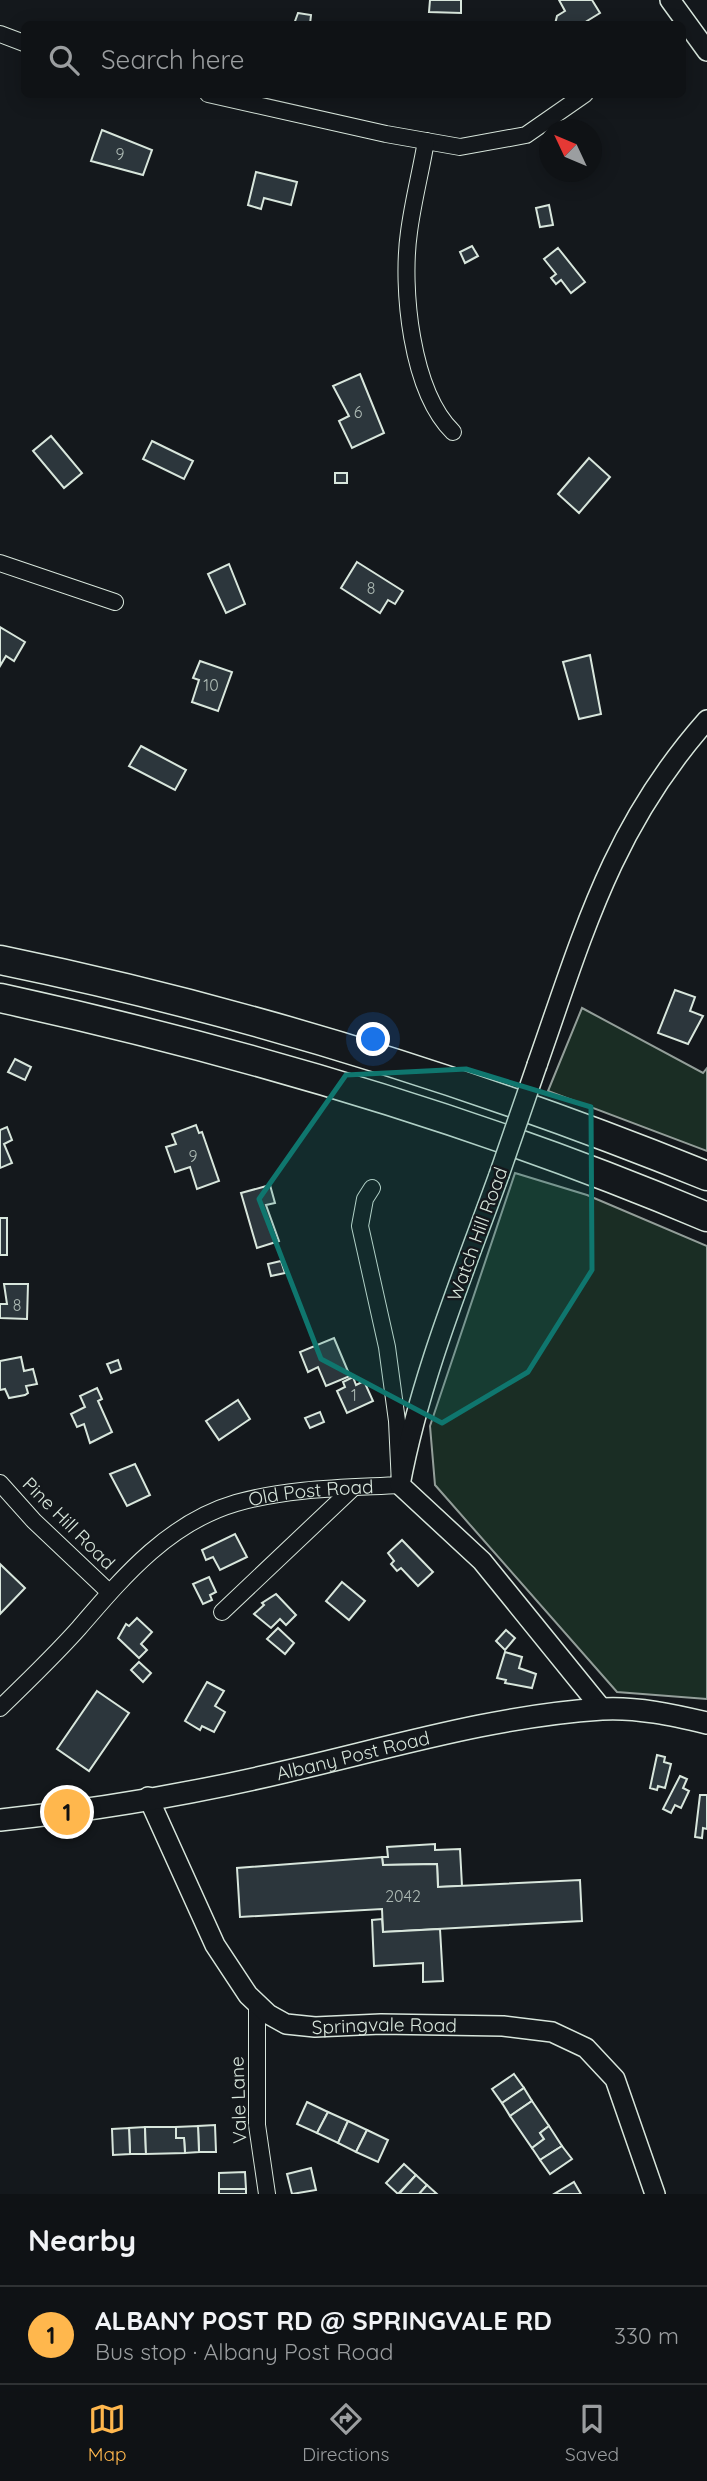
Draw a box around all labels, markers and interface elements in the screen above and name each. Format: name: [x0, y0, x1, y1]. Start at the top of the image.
search box: [21, 21, 686, 98]
icon: search: [45, 41, 83, 79]
text: Search here: [101, 43, 245, 76]
north arrow: [539, 119, 602, 182]
house number: 9: [116, 144, 125, 164]
house number: 6: [354, 402, 363, 422]
house number: 8: [367, 578, 375, 598]
house number: 10: [203, 675, 219, 695]
your location: [356, 1022, 390, 1056]
house number: 9: [189, 1146, 198, 1166]
street label: Watch Hill Road: [442, 1164, 512, 1304]
house number: 8: [13, 1295, 21, 1315]
house number: 1: [351, 1385, 357, 1405]
street label: Pine Hill Road: [18, 1472, 120, 1574]
street label: Old Post Road: [246, 1474, 374, 1511]
street label: Albany Post Road: [274, 1725, 432, 1785]
pin: 1: [44, 1786, 90, 1838]
house number: 2042: [385, 1886, 421, 1906]
street label: Springvale Road: [311, 2012, 457, 2039]
street label: Vale Lane: [224, 2056, 252, 2144]
text: Nearby: [28, 2221, 136, 2259]
text: ALBANY POST RD @ SPRINGVALE RD: [95, 2304, 552, 2337]
text: 1: [47, 2321, 55, 2350]
text: 330 m: [614, 2321, 679, 2350]
text: Bus stop · Albany Post Road: [95, 2337, 393, 2366]
tab: Map: [88, 2400, 127, 2466]
tab: Directions: [302, 2400, 389, 2466]
tab: Saved: [565, 2400, 619, 2466]

